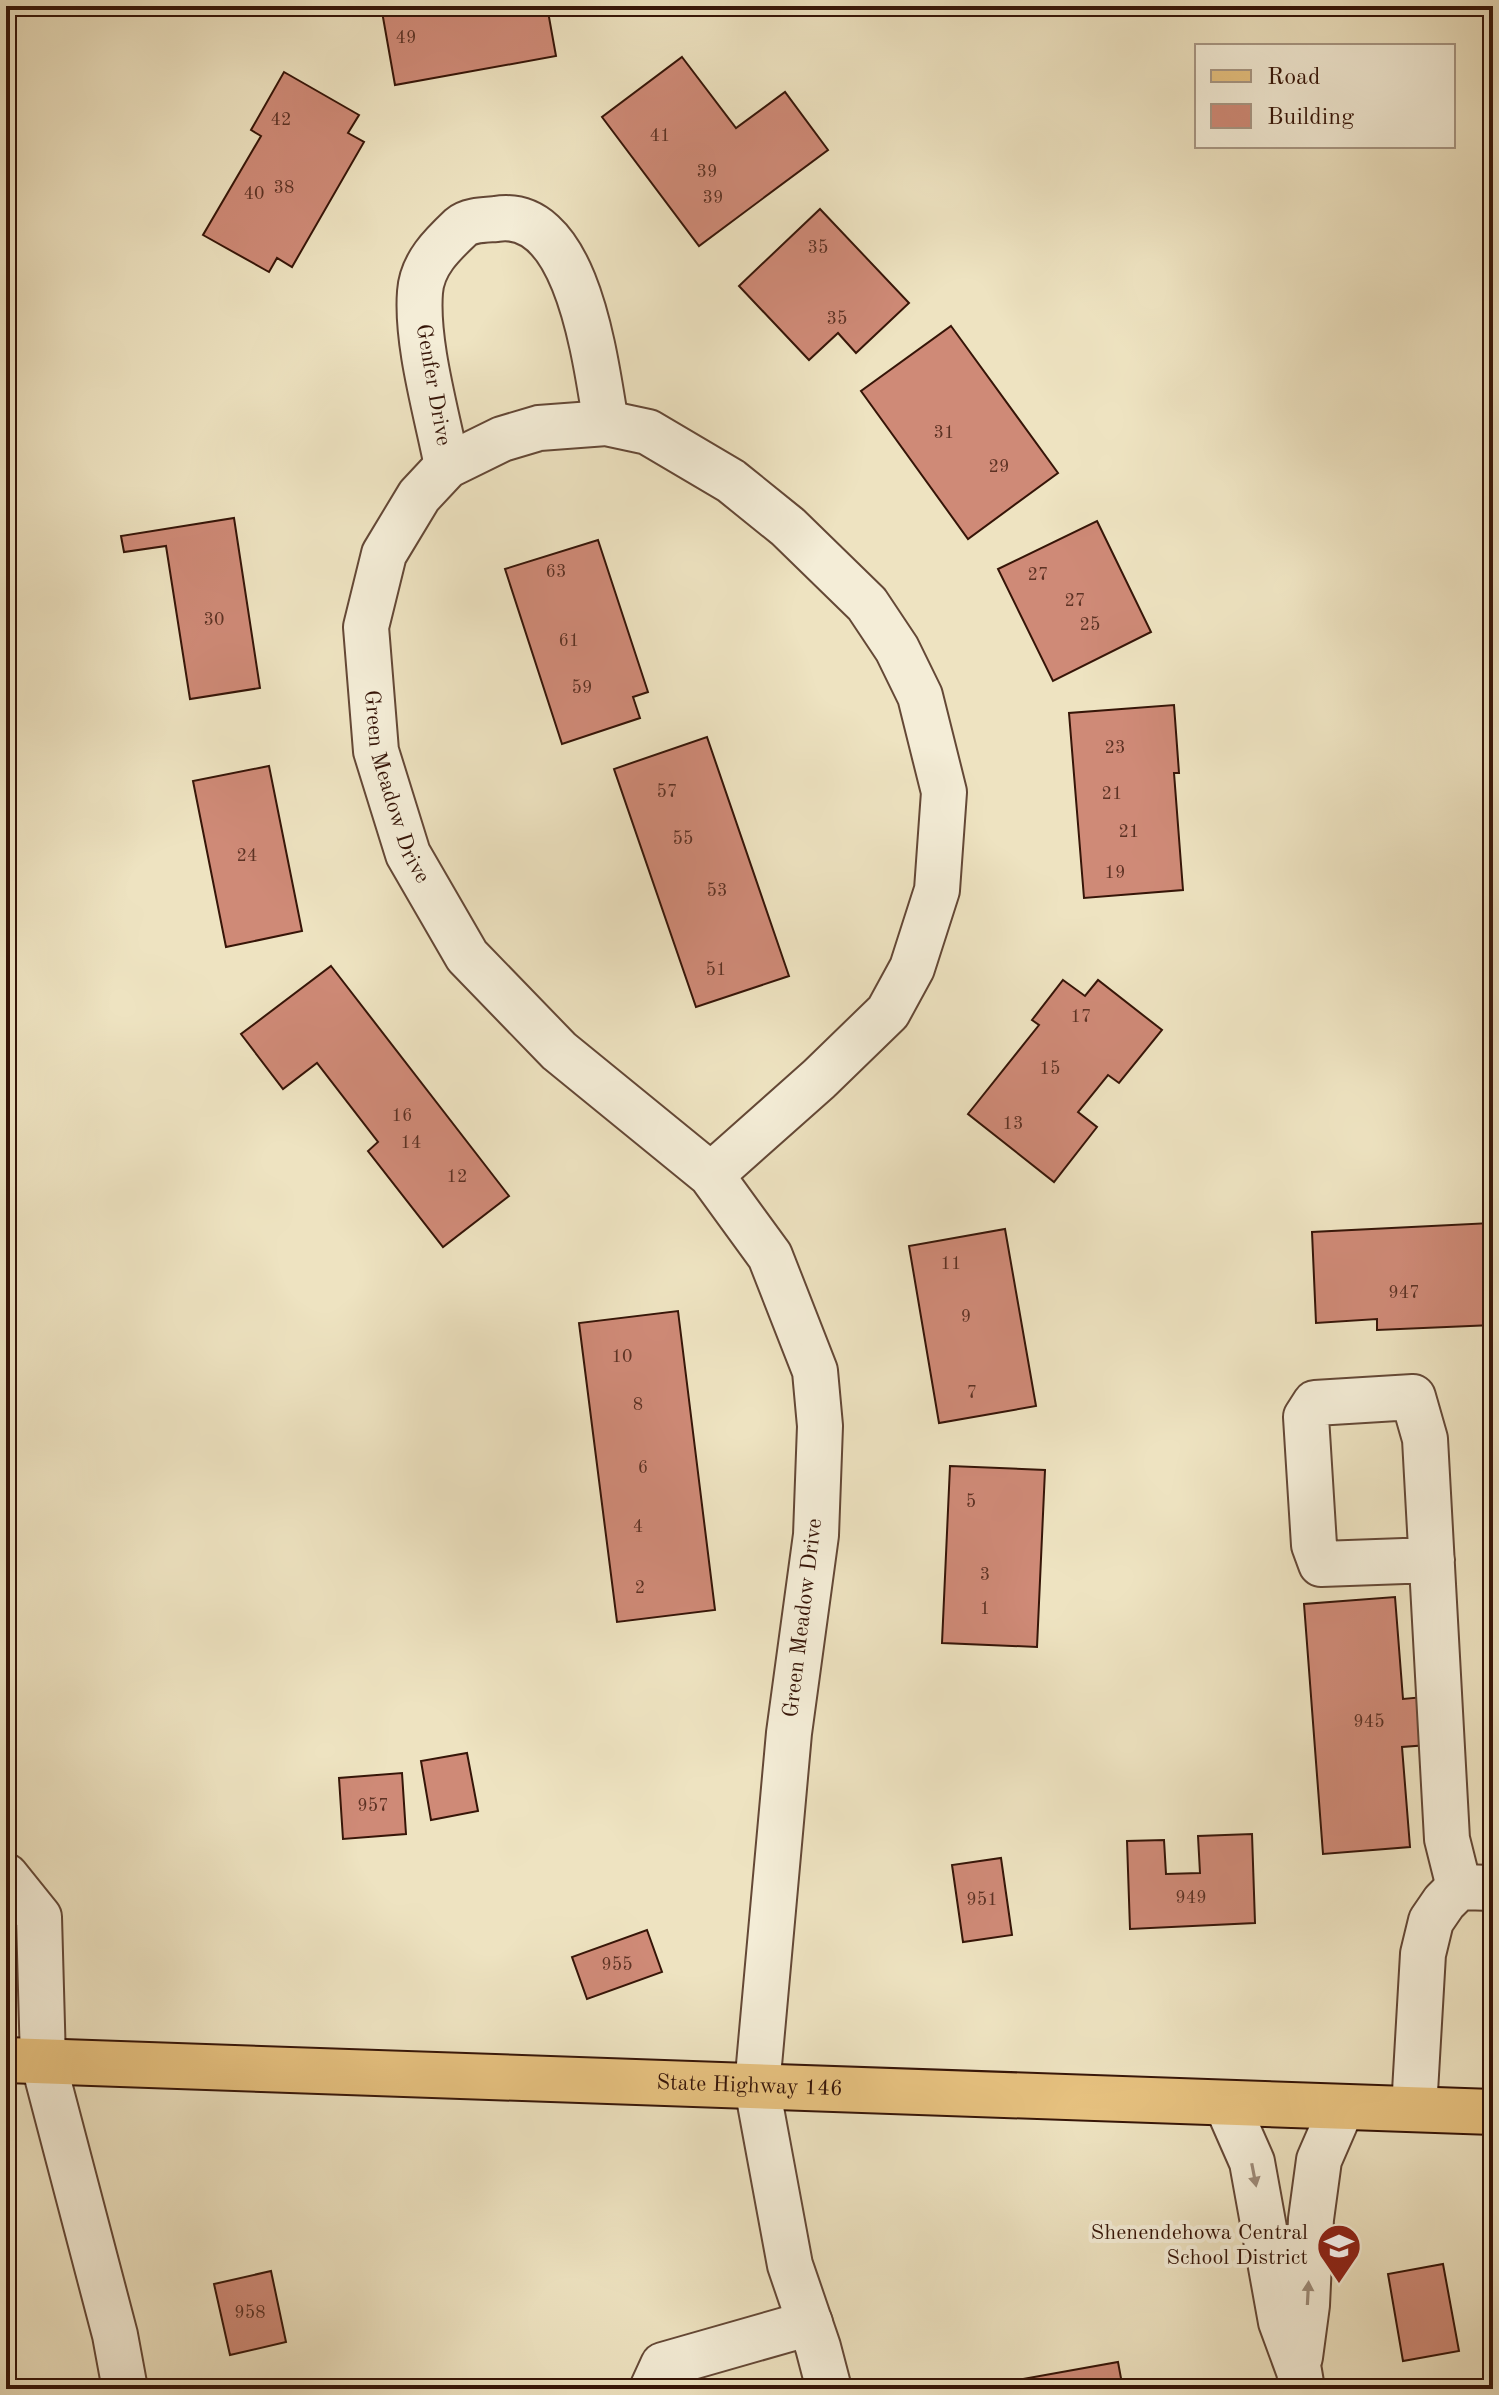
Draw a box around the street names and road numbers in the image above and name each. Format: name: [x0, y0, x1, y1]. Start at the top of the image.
street label: Genfer Drive: [411, 322, 455, 448]
street label: Green Meadow Drive: [360, 689, 433, 887]
street label: Green Meadow Drive: [780, 1517, 826, 1719]
street label: State Highway 146: [656, 2072, 843, 2100]

